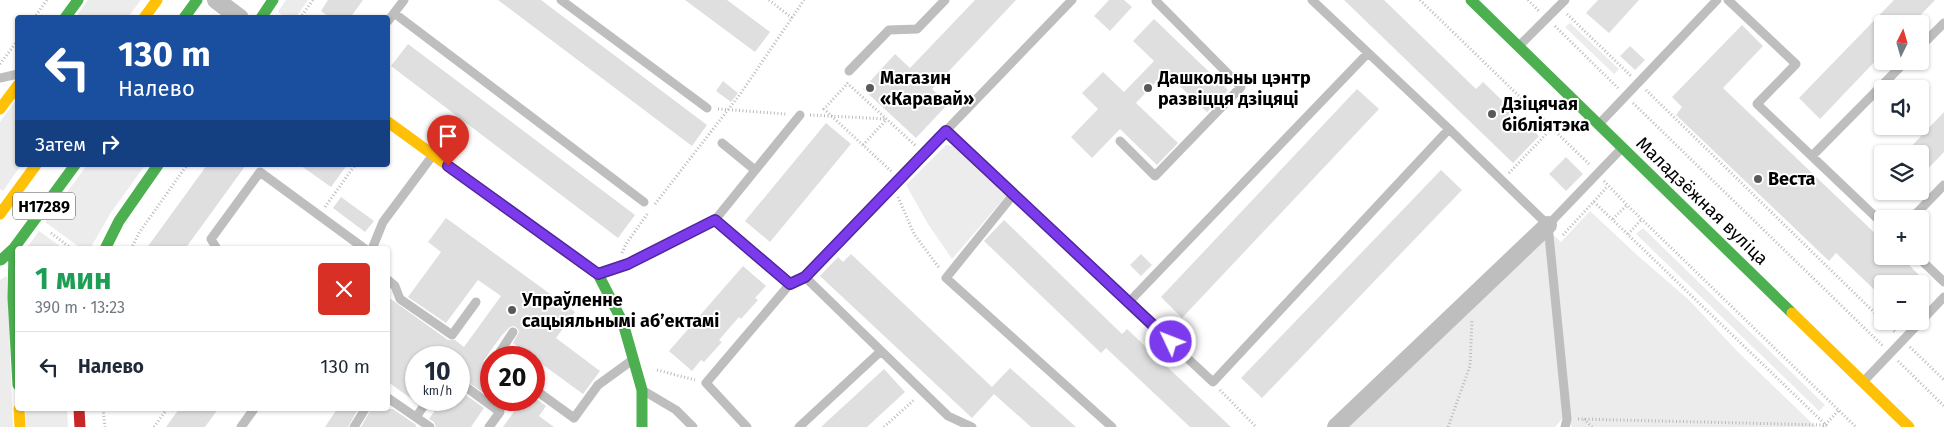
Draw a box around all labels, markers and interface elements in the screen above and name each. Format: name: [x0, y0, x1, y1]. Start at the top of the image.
north arrow: [1874, 15, 1929, 70]
map controls: [1874, 15, 1929, 330]
text: 130 m: [118, 33, 211, 75]
icon: left: [35, 35, 100, 100]
place label: Магазин «Каравай»: [880, 67, 974, 110]
place label: Дашкольны цэнтр развіцця дзіцяці: [1157, 67, 1311, 110]
text: Налево: [118, 75, 195, 102]
button: sound: [1874, 80, 1929, 135]
marker: Магазин «Каравай»: [864, 82, 876, 94]
marker: Дашкольны цэнтр развіцця дзіцяці: [1142, 82, 1154, 94]
place label: Дзіцячая бібліятэка: [1501, 93, 1590, 136]
marker: Дзіцячая бібліятэка: [1486, 108, 1498, 120]
pin: [427, 115, 469, 166]
icon: arrive: [434, 122, 462, 150]
icon: right: [96, 130, 124, 158]
street label: Маладзёжная вуліца: [1631, 132, 1773, 270]
text: Затем: [35, 133, 86, 156]
button: layers: [1874, 145, 1929, 200]
place label: Веста: [1768, 168, 1815, 190]
marker: Веста: [1752, 173, 1764, 185]
road number: Н17289: [13, 192, 75, 220]
button: +: [1874, 210, 1929, 265]
text: 1 мин: [35, 261, 112, 297]
button: close: [318, 263, 370, 315]
button: −: [1874, 275, 1929, 330]
place label: Упраўленне сацыяльнымі абʼектамі: [521, 289, 719, 332]
text: 390 m · 13:23: [35, 298, 125, 317]
marker: Упраўленне сацыяльнымі абʼектамі: [506, 304, 518, 316]
position arrow: [1144, 315, 1196, 367]
speed limit sign: 20: [480, 346, 545, 411]
icon: left: [35, 353, 63, 381]
text: Налево: [78, 355, 144, 378]
text: 130 m: [320, 355, 370, 378]
text: 10: [424, 357, 451, 387]
text: km/h: [423, 384, 452, 398]

